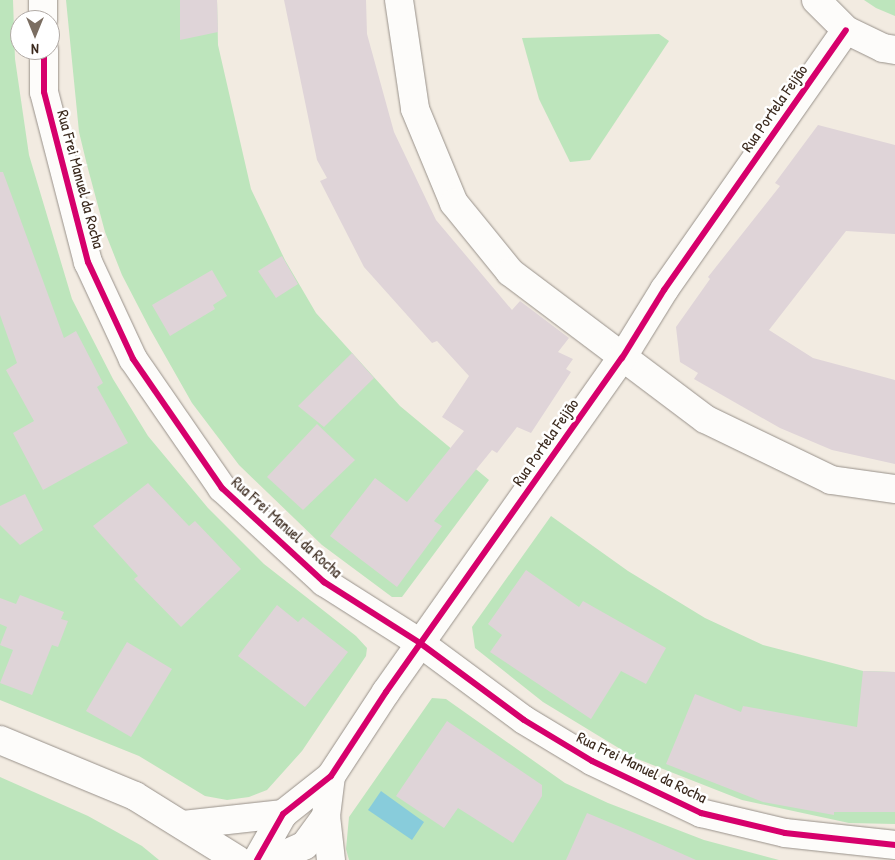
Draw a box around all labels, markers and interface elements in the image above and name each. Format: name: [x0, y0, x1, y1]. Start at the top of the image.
north arrow: [10, 10, 60, 60]
text: N: [31, 40, 39, 59]
street label: Rua Portela Feijão: [737, 61, 811, 155]
street label: Rua Frei Manuel da Rocha: [53, 108, 109, 250]
street label: Rua Portela Feijão: [508, 395, 582, 489]
street label: Rua Frei Manuel da Rocha: [228, 472, 346, 582]
street label: Rua Frei Manuel da Rocha: [574, 727, 710, 807]

